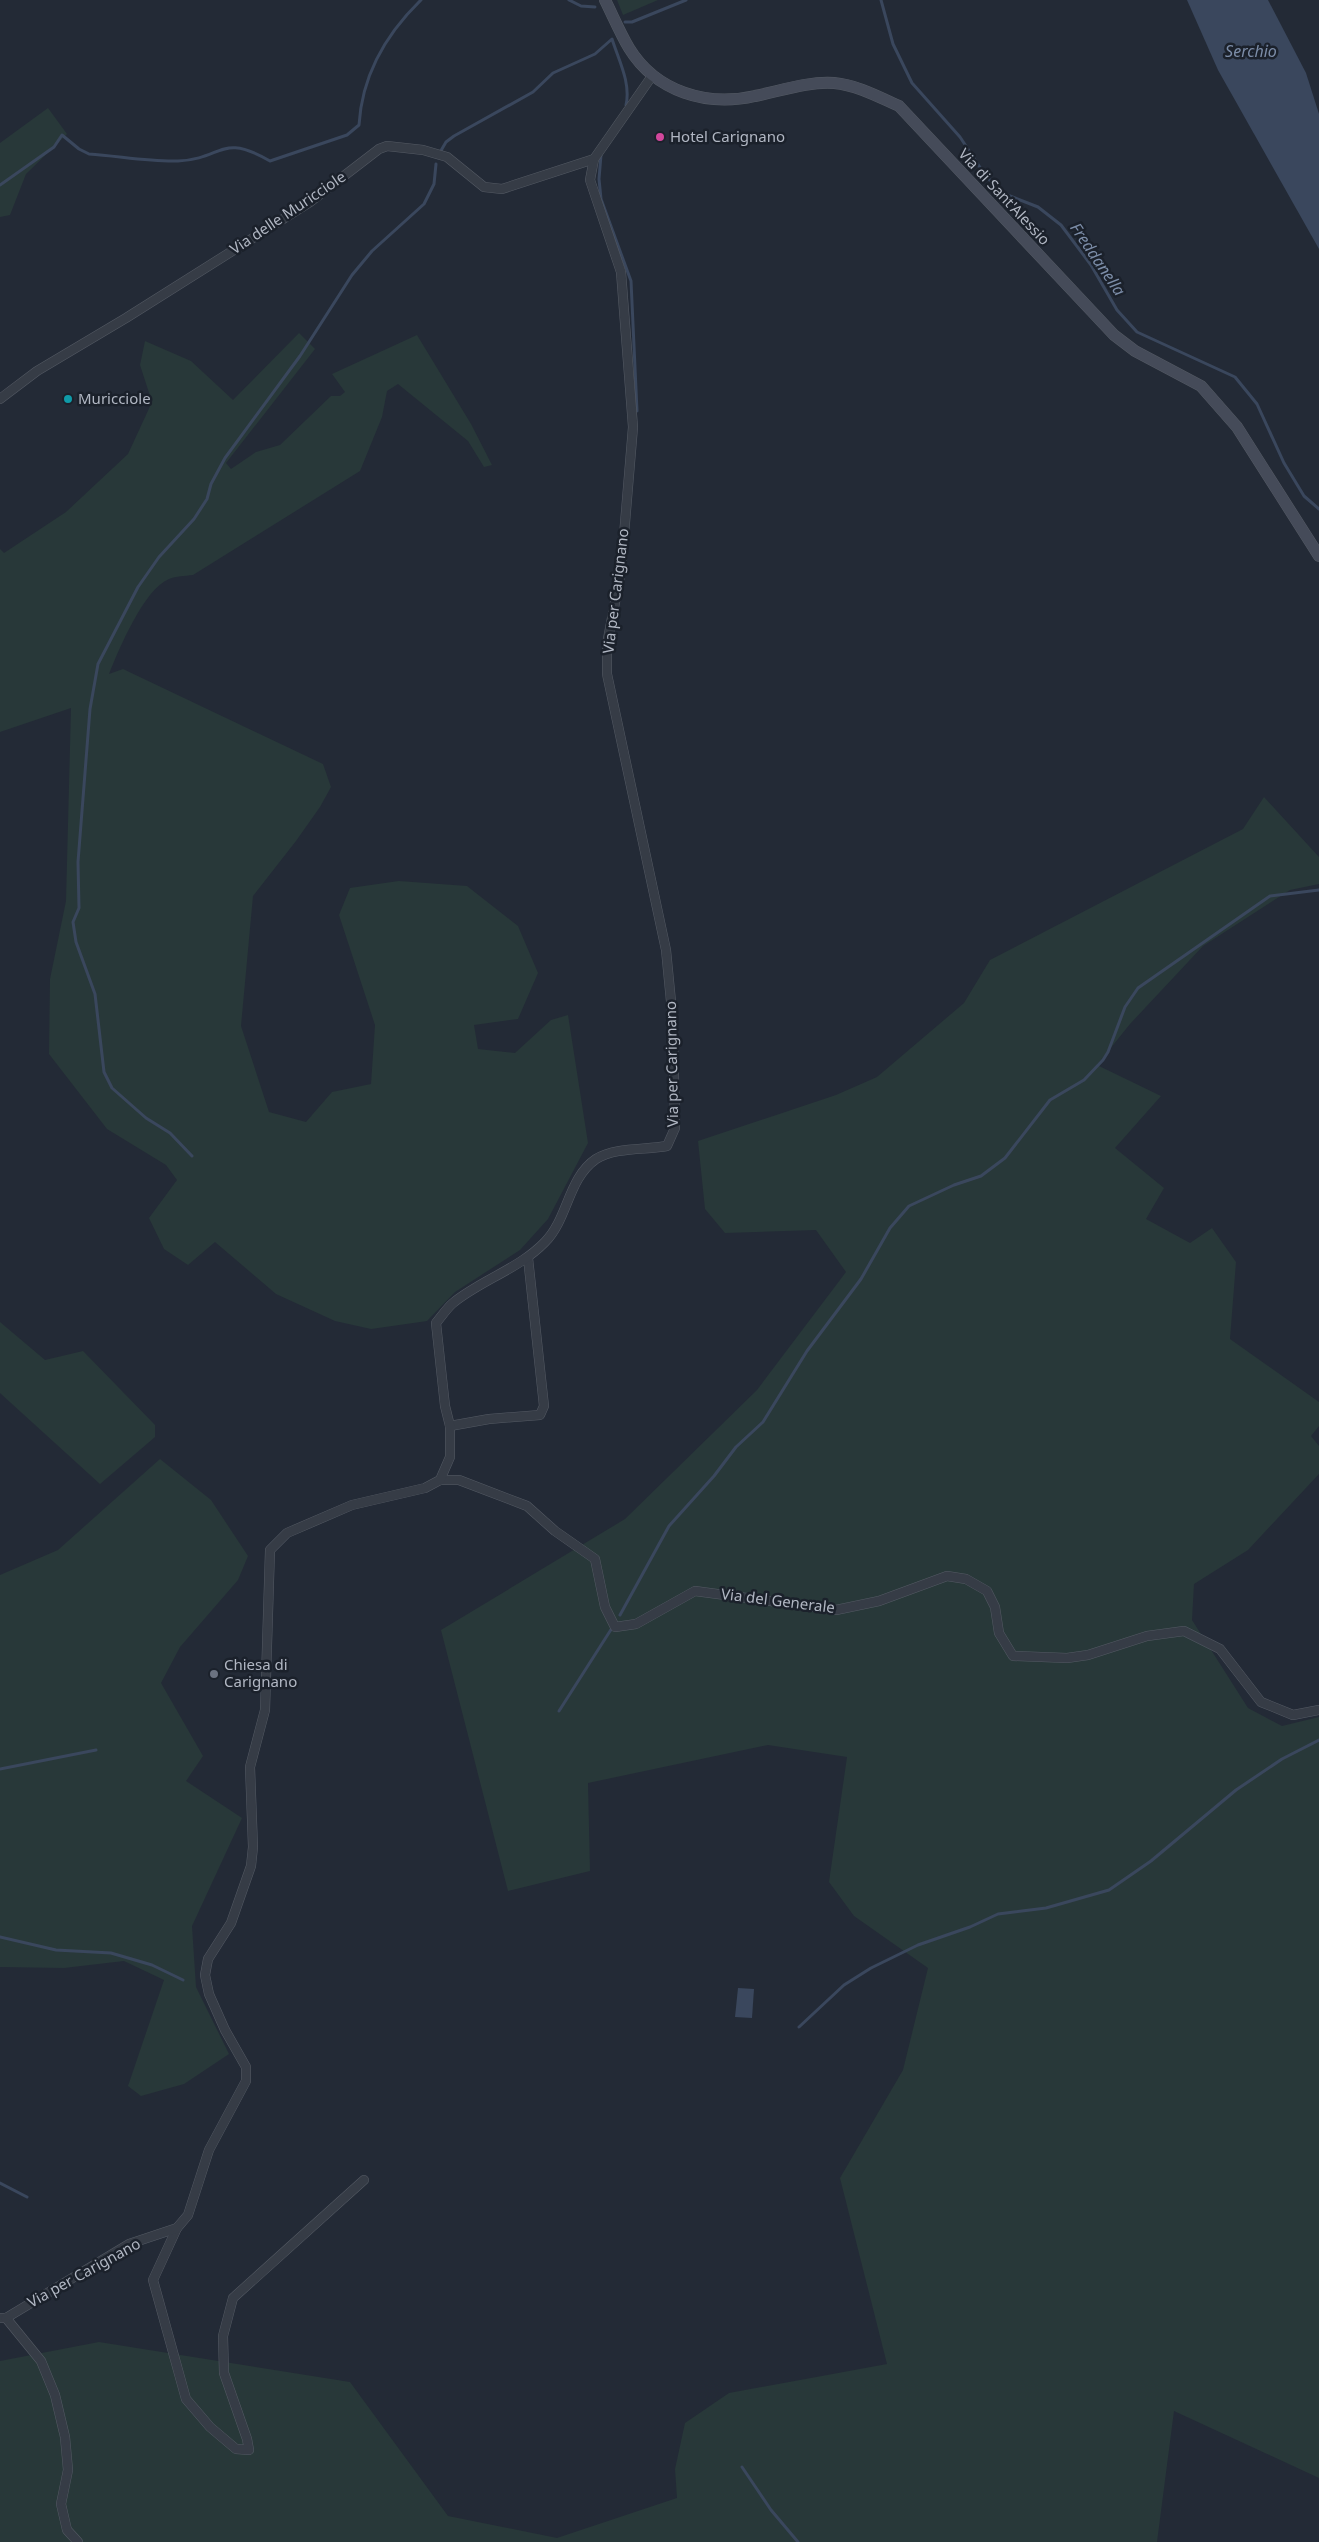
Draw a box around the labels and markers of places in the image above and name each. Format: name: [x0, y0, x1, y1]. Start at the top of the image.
place label: Hotel Carignano: [670, 126, 785, 146]
marker: Hotel Carignano: [654, 131, 666, 143]
place label: Muricciole: [78, 388, 151, 408]
marker: Muricciole: [62, 393, 74, 405]
place label: Chiesa di Carignano: [224, 1654, 297, 1691]
marker: Chiesa di Carignano: [208, 1668, 220, 1680]

